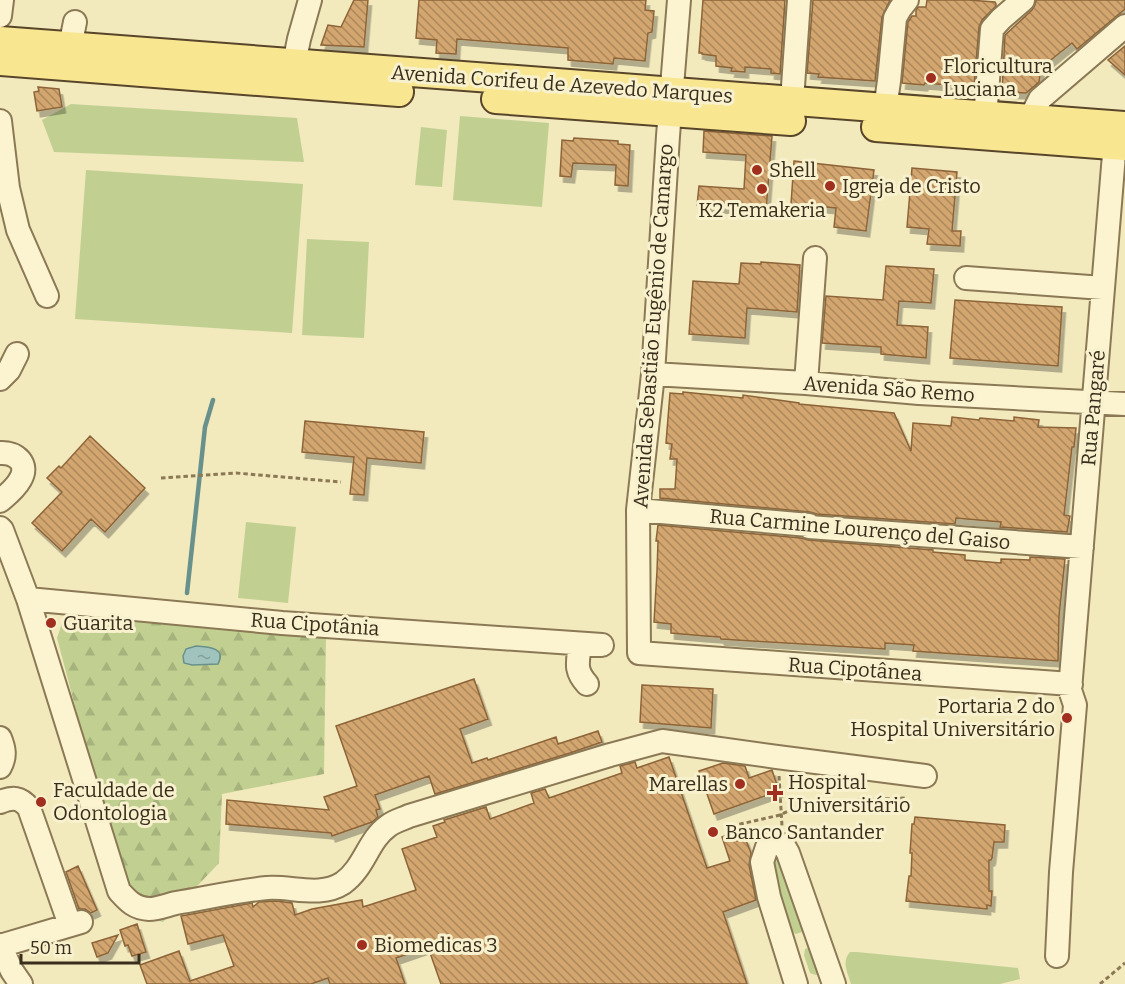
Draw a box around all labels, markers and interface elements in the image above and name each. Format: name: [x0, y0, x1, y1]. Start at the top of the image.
place label: Floricultura Luciana: [943, 54, 1053, 101]
street label: Avenida Corifeu de Azevedo Marques: [390, 60, 734, 108]
marker: Floricultura Luciana: [924, 71, 938, 85]
street label: Avenida Sebastião Eugênio de Camargo: [628, 143, 678, 509]
place label: Shell: [769, 158, 816, 182]
marker: Shell: [750, 163, 764, 177]
place label: Igreja de Cristo: [842, 174, 981, 199]
marker: Igreja de Cristo: [823, 179, 837, 193]
marker: K2 Temakeria: [755, 182, 769, 196]
place label: K2 Temakeria: [698, 198, 826, 222]
street label: Rua Pangaré: [1076, 349, 1110, 467]
street label: Avenida São Remo: [803, 371, 975, 407]
street label: Rua Carmine Lourenço del Gaiso: [709, 504, 1011, 554]
street label: Rua Cipotânia: [250, 608, 380, 640]
place label: Guarita: [63, 611, 133, 635]
marker: Guarita: [44, 616, 58, 630]
street label: Rua Cipotânea: [787, 652, 923, 686]
place label: Portaria 2 do Hospital Universitário: [850, 694, 1055, 741]
marker: Portaria 2 do Hospital Universitário: [1060, 711, 1074, 725]
place label: Hospital Universitário: [788, 770, 910, 817]
place label: Marellas: [649, 772, 728, 796]
marker: Marellas: [733, 777, 747, 791]
place label: Faculdade de Odontologia: [53, 778, 175, 825]
marker: Hospital Universitário: [766, 784, 784, 802]
marker: Faculdade de Odontologia: [34, 795, 48, 809]
place label: Banco Santander: [725, 820, 884, 844]
marker: Banco Santander: [706, 825, 720, 839]
scale bar: [21, 927, 140, 965]
place label: Biomedicas 3: [374, 933, 498, 957]
text: 50 m: [30, 937, 72, 959]
marker: Biomedicas 3: [355, 938, 369, 952]

